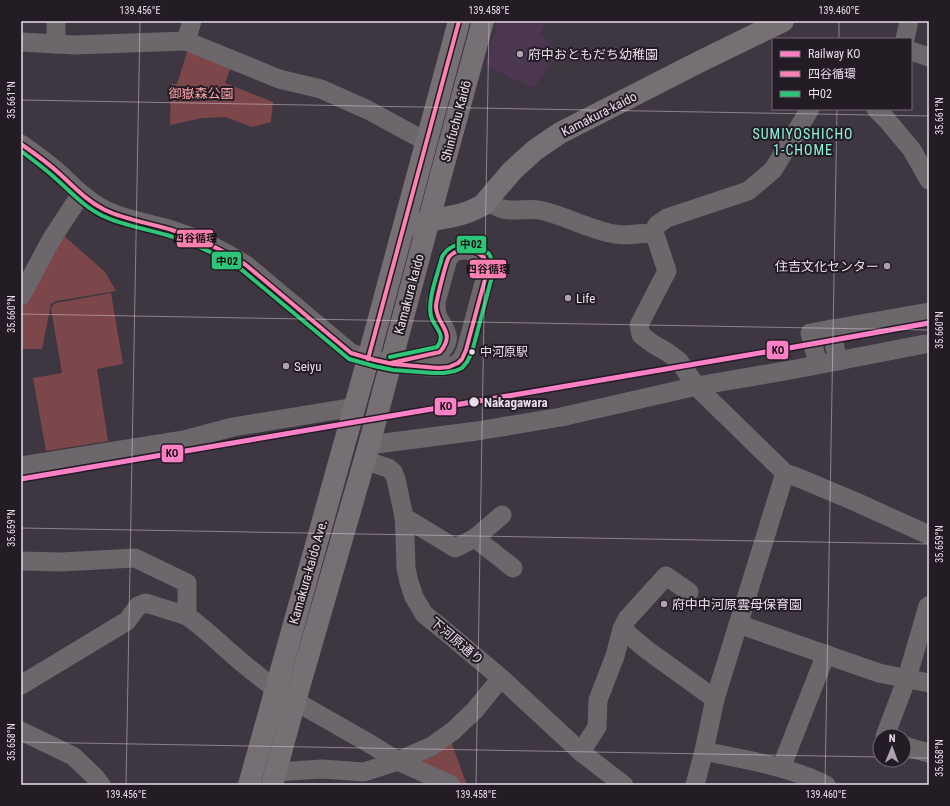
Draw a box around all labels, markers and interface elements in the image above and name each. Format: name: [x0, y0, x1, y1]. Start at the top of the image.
text: 139.456°E: [120, 5, 161, 16]
text: 139.458°E: [469, 5, 510, 16]
text: 139.460°E: [819, 5, 860, 16]
legend: [772, 38, 912, 110]
place label: 府中おともだち幼稚園: [528, 47, 658, 62]
text: Railway KO: [808, 47, 860, 61]
marker: 府中おともだち幼稚園: [515, 49, 525, 59]
text: 四谷循環: [808, 67, 856, 81]
street label: Shinfuchu Kaidō: [438, 79, 474, 163]
text: 35.661°N: [6, 81, 17, 119]
park label: 御嶽森公園: [168, 86, 234, 101]
text: 中02: [808, 87, 832, 101]
street label: Kamakura-kaido: [559, 89, 639, 139]
text: 35.661°N: [934, 97, 945, 135]
district label: SUMIYOSHICHO 1-CHOME: [752, 126, 854, 158]
line badge: 四谷循環: [176, 229, 214, 248]
text: 四谷循環: [173, 232, 217, 245]
line badge: 中02: [456, 235, 487, 254]
text: 中02: [460, 238, 482, 251]
line badge: 中02: [211, 251, 242, 270]
street label: Kamakura kaido: [391, 252, 427, 336]
text: 中02: [216, 255, 238, 268]
line badge: 四谷循環: [469, 259, 507, 279]
place label: 住吉文化センター: [775, 259, 879, 274]
marker: 住吉文化センター: [882, 261, 892, 271]
text: 四谷循環: [466, 263, 510, 276]
place label: Life: [576, 291, 595, 306]
marker: Life: [563, 293, 573, 303]
text: 35.660°N: [6, 295, 17, 333]
text: 35.660°N: [934, 311, 945, 349]
line badge: KO: [766, 340, 789, 360]
text: KO: [772, 344, 785, 357]
place label: 中河原駅: [480, 345, 528, 359]
marker: 中河原駅: [467, 347, 477, 357]
place label: Seiyu: [294, 359, 322, 374]
marker: Seiyu: [281, 361, 291, 371]
marker: Nakagawara: [467, 395, 481, 409]
place label: Nakagawara: [484, 395, 548, 410]
line badge: KO: [434, 397, 457, 416]
text: KO: [440, 400, 453, 413]
line badge: KO: [161, 444, 184, 463]
text: KO: [166, 447, 179, 460]
text: 35.659°N: [6, 509, 17, 547]
street label: Kamakura-kaido Ave.: [286, 518, 330, 626]
text: 35.659°N: [934, 525, 945, 563]
place label: 府中中河原雲母保育園: [672, 597, 802, 612]
marker: 府中中河原雲母保育園: [659, 599, 669, 609]
street label: 下河原通り: [427, 614, 487, 668]
text: 35.658°N: [6, 723, 17, 761]
north arrow: [872, 728, 912, 768]
text: N: [889, 732, 896, 745]
text: 35.658°N: [934, 739, 945, 777]
text: 139.456°E: [106, 789, 147, 800]
text: 139.458°E: [456, 789, 497, 800]
text: 139.460°E: [806, 789, 847, 800]

